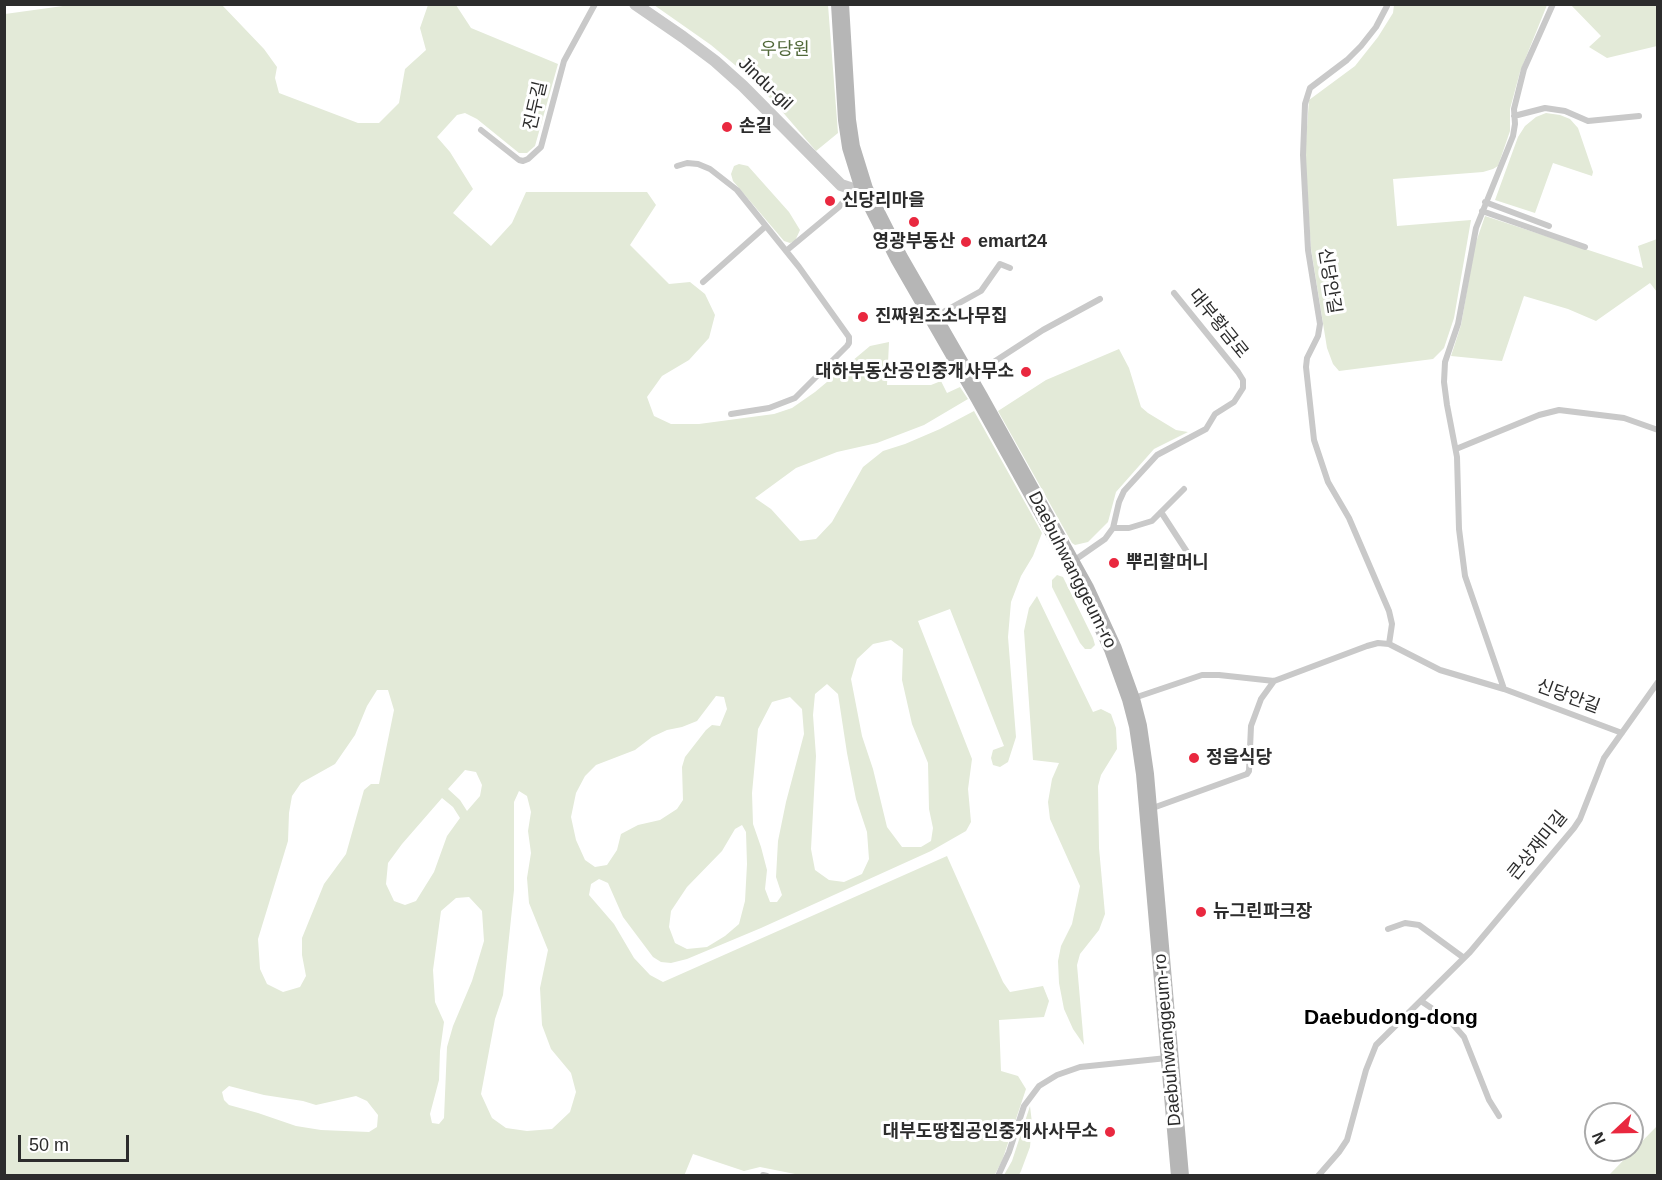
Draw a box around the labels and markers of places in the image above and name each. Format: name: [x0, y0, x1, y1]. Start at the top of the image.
place label: 손길: [739, 116, 772, 138]
marker: 손길: [720, 120, 734, 134]
place label: 신당리마을: [842, 190, 925, 212]
marker: 신당리마을: [823, 194, 837, 208]
marker: 영광부동산: [907, 215, 921, 229]
place label: 영광부동산: [873, 231, 955, 253]
place label: emart24: [978, 231, 1047, 253]
marker: emart24: [959, 235, 973, 249]
place label: 진짜원조소나무집: [875, 306, 1007, 328]
marker: 진짜원조소나무집: [856, 310, 870, 324]
place label: 대하부동산공인중개사무소: [815, 361, 1014, 383]
marker: 대하부동산공인중개사무소: [1019, 365, 1033, 379]
place label: 뿌리할머니: [1126, 552, 1209, 574]
marker: 뿌리할머니: [1107, 556, 1121, 570]
place label: 정읍식당: [1206, 747, 1272, 769]
marker: 정읍식당: [1187, 751, 1201, 765]
place label: 뉴그린파크장: [1213, 901, 1312, 923]
marker: 뉴그린파크장: [1194, 905, 1208, 919]
place label: 대부도땅집공인중개사사무소: [883, 1121, 1098, 1143]
marker: 대부도땅집공인중개사사무소: [1103, 1125, 1117, 1139]

